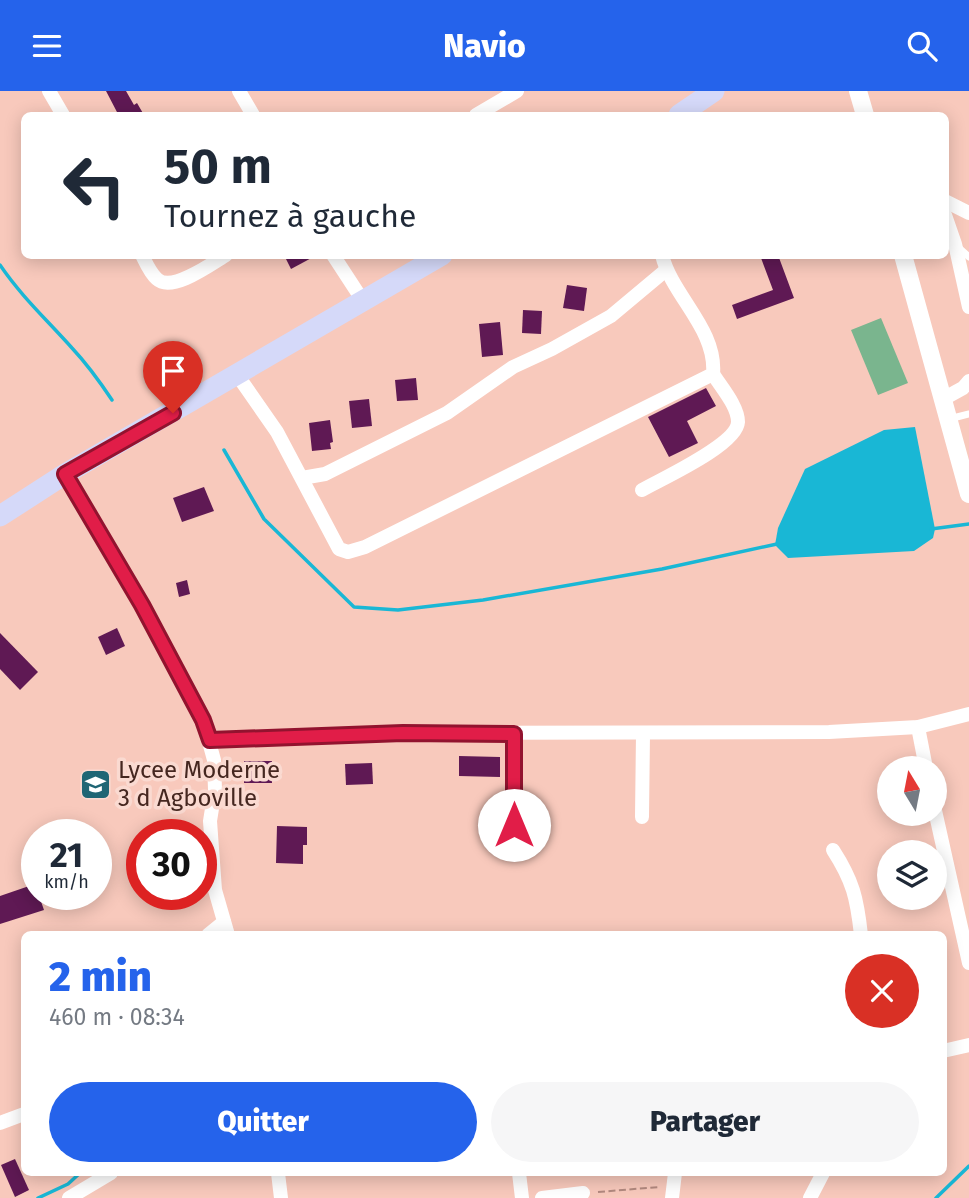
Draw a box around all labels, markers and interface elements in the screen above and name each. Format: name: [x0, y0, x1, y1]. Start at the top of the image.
icon: menu: [28, 27, 66, 65]
text: Navio: [443, 27, 526, 65]
icon: search: [903, 27, 941, 65]
text: 50 m: [164, 137, 272, 196]
icon: left: [49, 140, 140, 231]
text: Tournez à gauche: [164, 197, 416, 235]
pin: [143, 341, 203, 413]
icon: arrive: [154, 352, 192, 390]
place label: Lycee Moderne 3 d Agboville: [118, 756, 280, 812]
north arrow: [877, 756, 947, 826]
map controls: [877, 756, 947, 910]
school or university icon: Lycee Moderne 3 d Agboville: [78, 767, 112, 801]
position arrow: [477, 788, 551, 862]
speed limit sign: 30: [126, 819, 217, 910]
text: 21: [50, 834, 83, 876]
button: layers: [877, 840, 947, 910]
text: km/h: [44, 871, 89, 893]
text: 2 min: [49, 952, 152, 1002]
button: close: [845, 954, 919, 1028]
text: 460 m · 08:34: [49, 1003, 185, 1031]
button: Quitter: [49, 1082, 477, 1162]
button: Partager: [491, 1082, 919, 1162]

